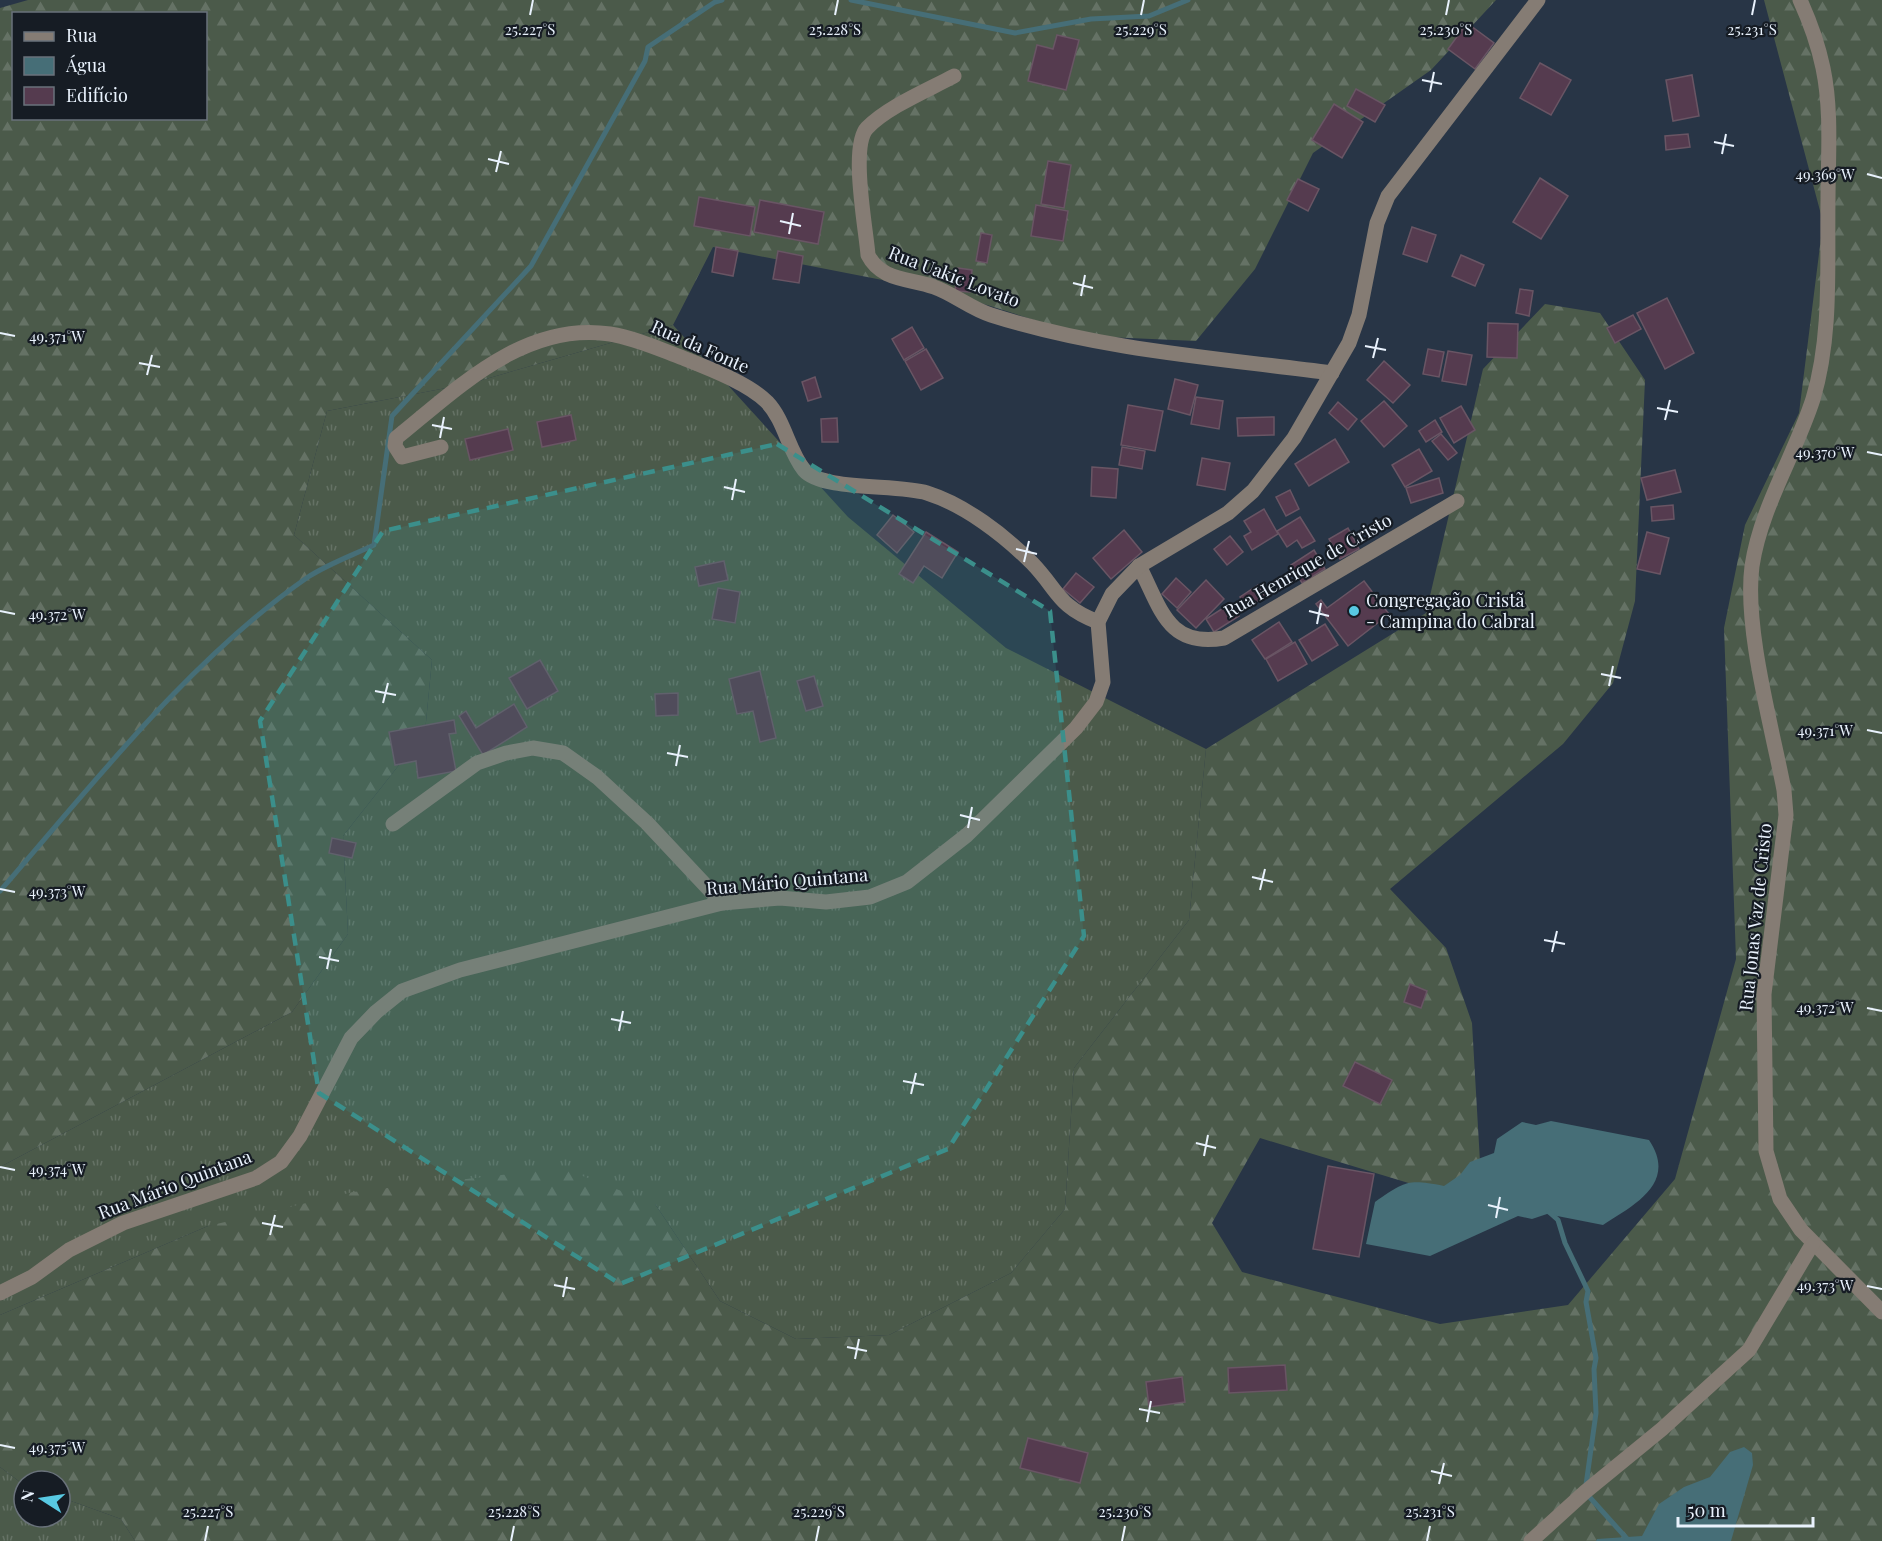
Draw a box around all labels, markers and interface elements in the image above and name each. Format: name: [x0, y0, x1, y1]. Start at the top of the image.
legend: [12, 12, 207, 120]
text: 25.227°S: [505, 19, 555, 39]
text: 25.228°S: [809, 19, 861, 39]
text: 25.229°S: [1115, 19, 1167, 39]
text: 25.230°S: [1420, 19, 1472, 39]
text: 25.231°S: [1727, 19, 1777, 39]
text: Rua: [66, 23, 97, 47]
text: Água: [65, 53, 106, 77]
text: Edifício: [66, 83, 128, 107]
text: 49.369°W: [1795, 164, 1855, 184]
street label: Rua Uakic Lovato: [885, 240, 1024, 312]
street label: Rua da Fonte: [648, 314, 753, 378]
text: 49.371°W: [29, 326, 85, 346]
text: 49.370°W: [1796, 442, 1855, 462]
street label: Rua Henrique de Cristo: [1219, 507, 1396, 623]
place label: Congregação Cristã - Campina do Cabral: [1366, 588, 1535, 633]
text: 49.372°W: [28, 604, 86, 624]
marker: Congregação Cristã - Campina do Cabral: [1347, 604, 1361, 618]
text: 49.371°W: [1797, 720, 1853, 740]
street label: Rua Jonas Vaz de Cristo: [1733, 822, 1777, 1012]
street label: Rua Mário Quintana: [705, 862, 869, 900]
text: 49.373°W: [29, 881, 86, 901]
text: 49.372°W: [1796, 997, 1854, 1017]
street label: Rua Mário Quintana: [95, 1144, 255, 1224]
text: 49.374°W: [29, 1159, 86, 1179]
text: 49.373°W: [1797, 1275, 1854, 1295]
text: 49.375°W: [29, 1437, 86, 1457]
north arrow: [12, 1469, 72, 1529]
text: N: [15, 1488, 38, 1504]
scale bar: [1678, 1490, 1813, 1528]
text: 50 m: [1687, 1498, 1726, 1522]
text: 25.227°S: [183, 1501, 233, 1521]
text: 25.228°S: [488, 1501, 540, 1521]
text: 25.229°S: [793, 1501, 845, 1521]
text: 25.230°S: [1099, 1501, 1151, 1521]
text: 25.231°S: [1405, 1501, 1455, 1521]

